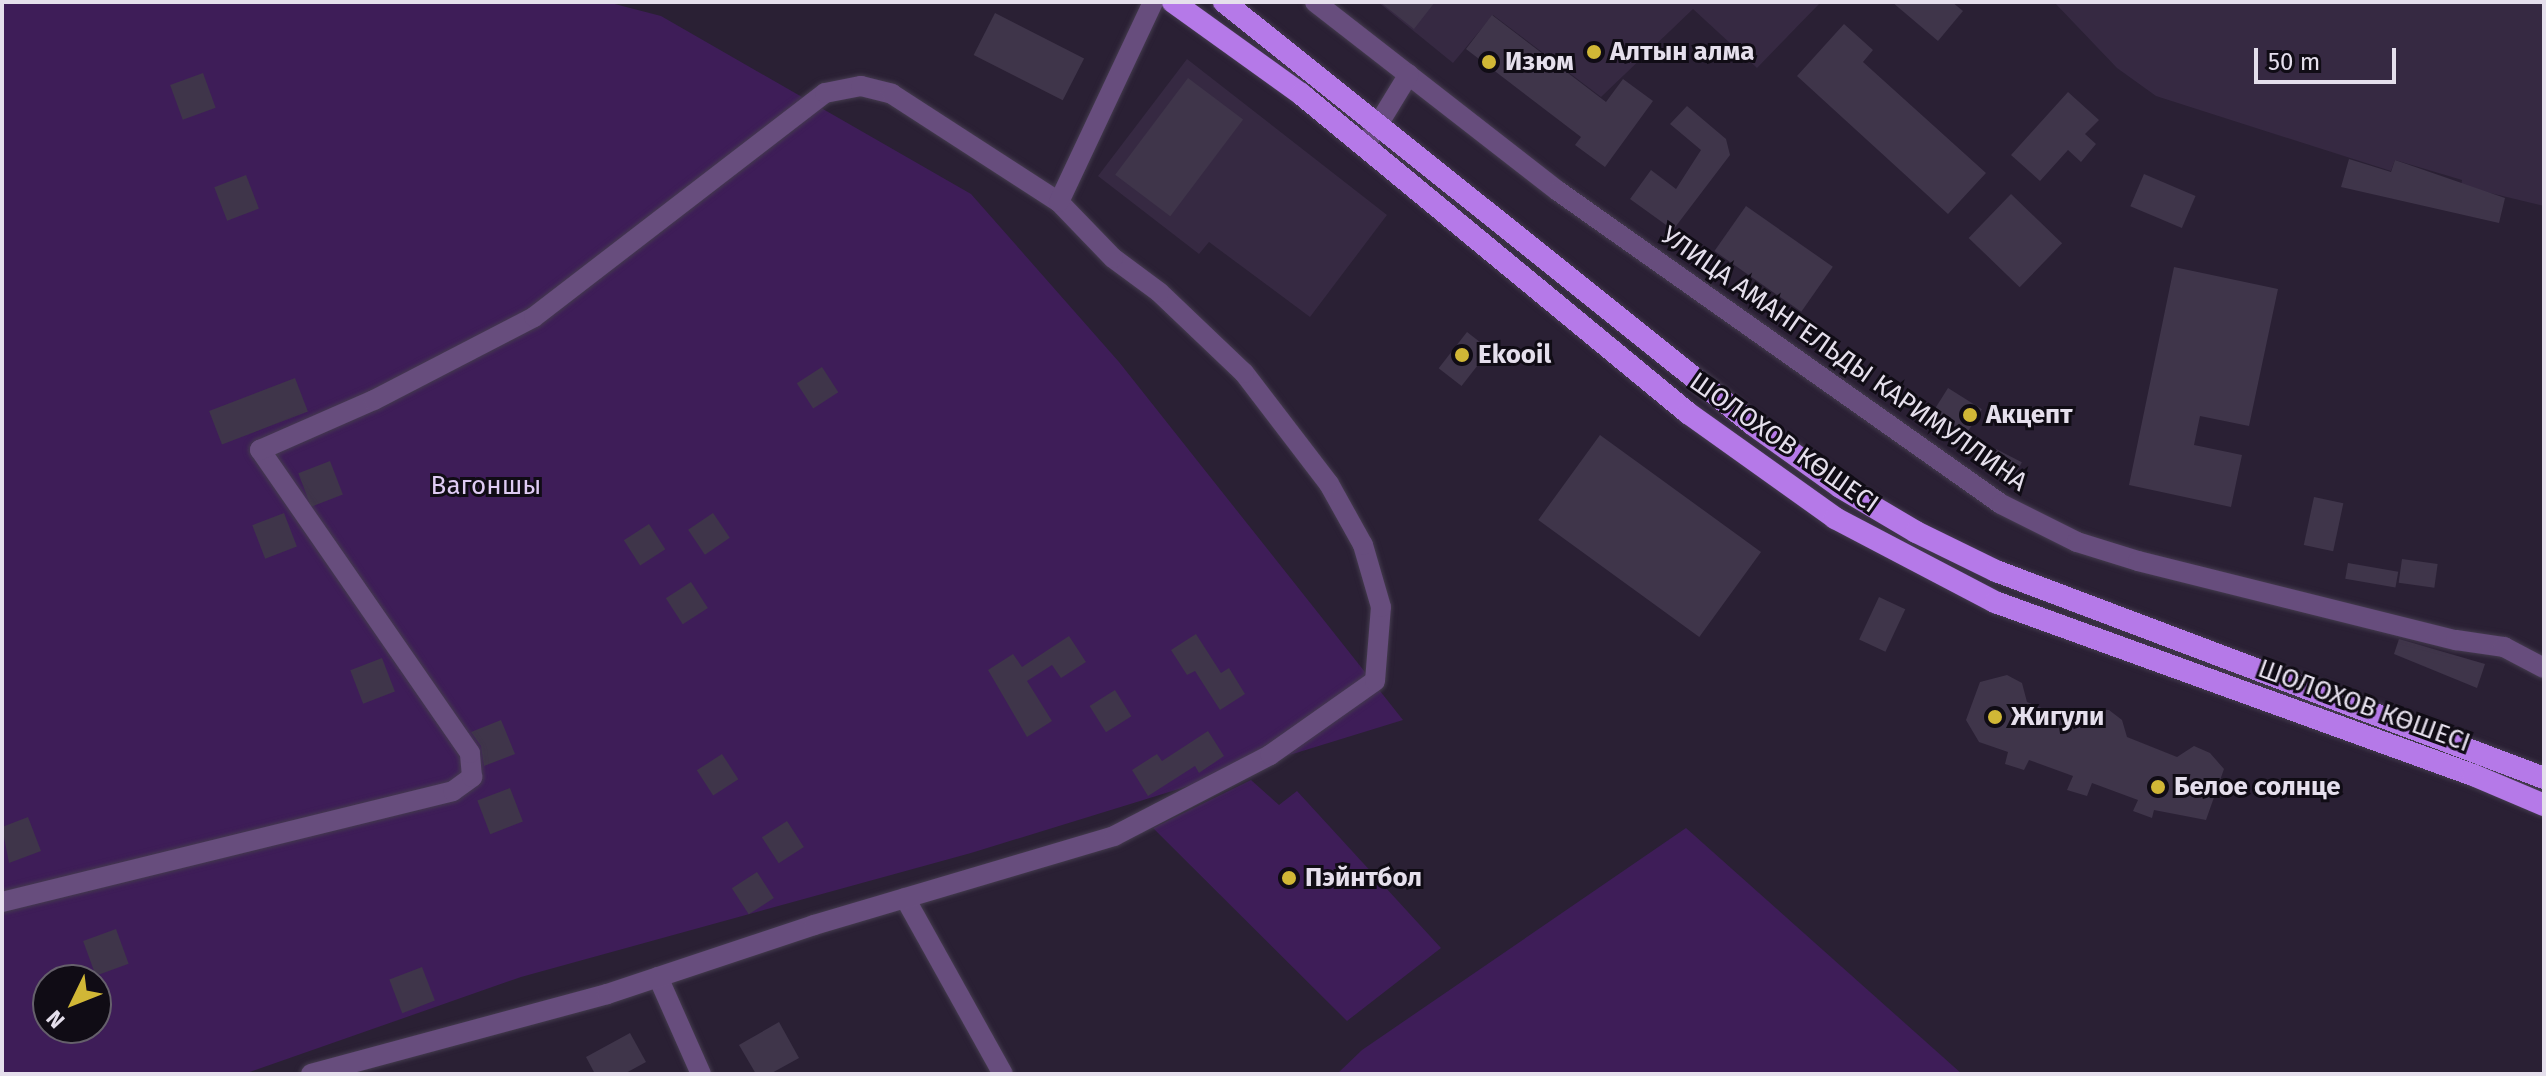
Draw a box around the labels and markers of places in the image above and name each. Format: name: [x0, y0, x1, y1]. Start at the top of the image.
place label: Алтын алма: [1610, 36, 1754, 68]
marker: Алтын алма: [1585, 43, 1603, 61]
place label: Изюм: [1505, 46, 1574, 78]
marker: Изюм: [1480, 53, 1498, 71]
place label: Ekooil: [1478, 339, 1551, 371]
marker: Ekooil: [1453, 346, 1471, 364]
place label: Акцепт: [1986, 399, 2073, 431]
marker: Акцепт: [1961, 406, 1979, 424]
place label: Жигули: [2011, 701, 2104, 733]
marker: Жигули: [1986, 708, 2004, 726]
place label: Белое солнце: [2174, 771, 2341, 803]
marker: Белое солнце: [2149, 778, 2167, 796]
place label: Пэйнтбол: [1305, 862, 1422, 894]
marker: Пэйнтбол: [1280, 869, 1298, 887]

